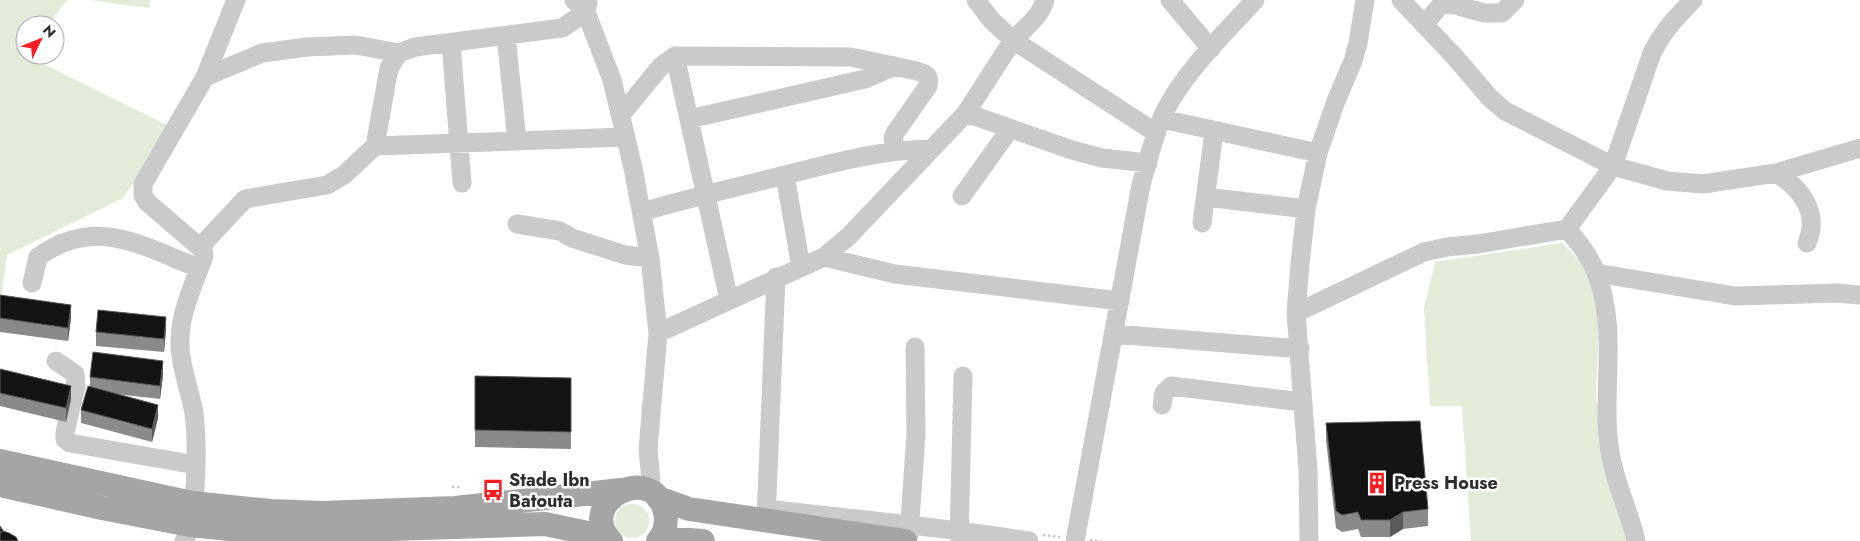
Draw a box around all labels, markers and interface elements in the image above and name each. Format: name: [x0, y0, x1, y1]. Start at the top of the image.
north arrow: [15, 15, 65, 65]
text: N: [38, 20, 61, 42]
place label: Stade Ibn Batouta: [509, 467, 590, 514]
building icon: Press House: [1364, 470, 1390, 496]
place label: Press House: [1394, 470, 1498, 496]
bus stop icon: Stade Ibn Batouta: [480, 477, 506, 503]

